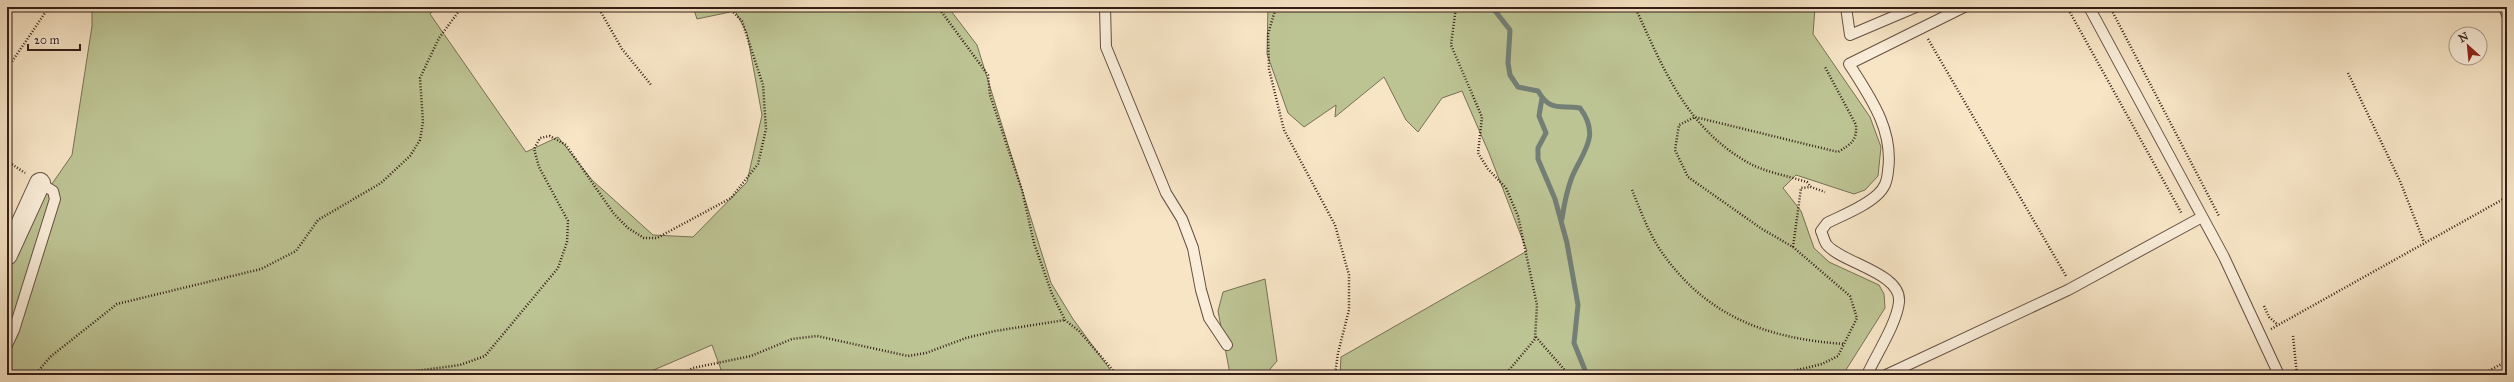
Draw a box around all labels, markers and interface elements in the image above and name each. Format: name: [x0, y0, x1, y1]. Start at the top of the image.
scale bar: [28, 26, 80, 52]
north arrow: [2448, 26, 2488, 66]
text: N: [2457, 29, 2471, 45]
text: 20 m: [34, 33, 60, 47]

